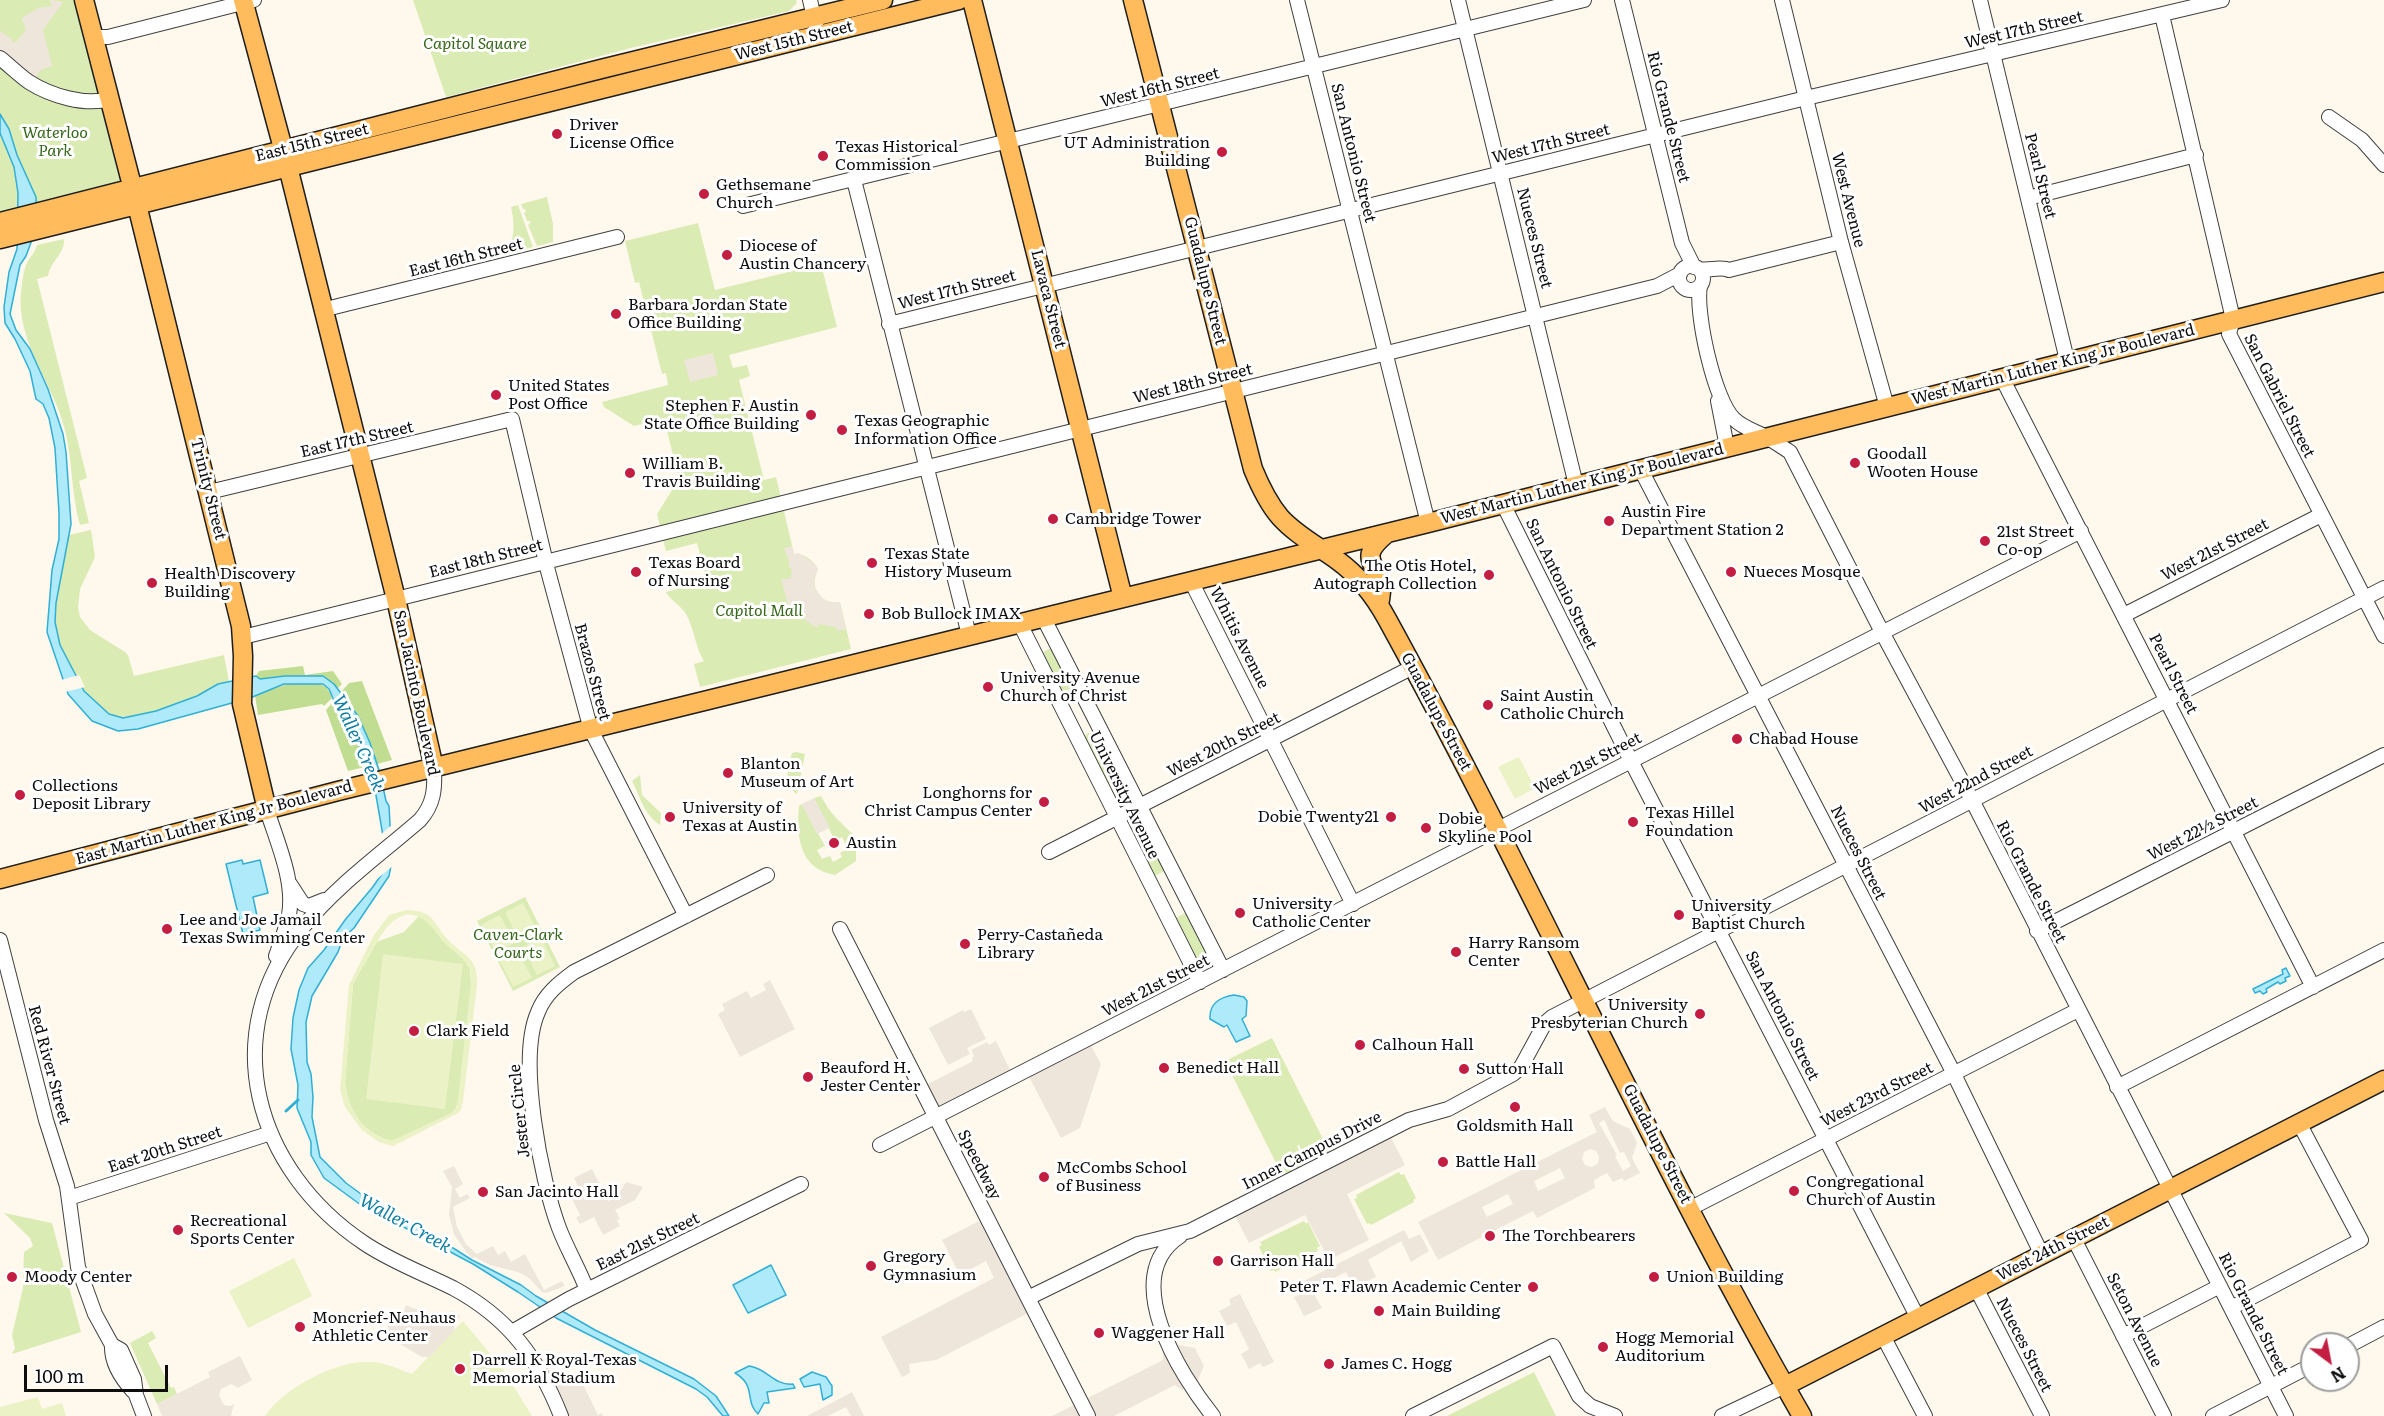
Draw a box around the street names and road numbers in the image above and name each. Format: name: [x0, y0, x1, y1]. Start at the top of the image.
street label: West 17th Street: [1963, 7, 2085, 53]
street label: West 15th Street: [733, 17, 855, 65]
street label: Rio Grande Street: [1642, 49, 1694, 185]
street label: West 16th Street: [1099, 64, 1221, 112]
street label: San Antonio Street: [1326, 81, 1380, 225]
street label: East 15th Street: [253, 120, 371, 166]
street label: West 17th Street: [1490, 120, 1612, 168]
street label: Pearl Street: [2020, 131, 2060, 221]
street label: West Avenue: [1827, 151, 1869, 249]
street label: Nueces Street: [1512, 186, 1556, 290]
street label: Guadalupe Street: [1180, 215, 1230, 347]
street label: East 16th Street: [407, 235, 525, 281]
street label: Lavaca Street: [1026, 247, 1070, 351]
street label: West 17th Street: [896, 266, 1018, 314]
street label: West Martin Luther King Jr Boulevard: [1909, 320, 2197, 410]
street label: San Gabriel Street: [2239, 331, 2319, 461]
street label: West 18th Street: [1131, 360, 1255, 408]
street label: East 17th Street: [299, 418, 415, 462]
street label: Trinity Street: [186, 436, 230, 542]
street label: West Martin Luther King Jr Boulevard: [1438, 439, 1726, 529]
street label: San Antonio Street: [1521, 515, 1601, 653]
street label: West 21st Street: [2158, 515, 2272, 585]
street label: East 18th Street: [427, 536, 545, 582]
street label: Whitis Avenue: [1205, 584, 1273, 692]
street label: San Jacinto Boulevard: [389, 608, 443, 778]
street label: Brazos Street: [570, 621, 614, 723]
street label: Pearl Street: [2144, 630, 2202, 718]
street label: Guadalupe Street: [1397, 649, 1475, 775]
street label: West 20th Street: [1164, 708, 1284, 782]
street label: University Avenue: [1085, 728, 1163, 862]
street label: West 21st Street: [1531, 729, 1645, 799]
street label: West 22nd Street: [1916, 742, 2036, 818]
street label: East Martin Luther King Jr Boulevard: [74, 777, 354, 869]
street label: West 22½ Street: [2145, 793, 2261, 865]
street label: Nueces Street: [1826, 803, 1890, 903]
street label: Rio Grande Street: [1992, 818, 2070, 946]
street label: San Antonio Street: [1741, 948, 1823, 1084]
street label: West 21st Street: [1099, 951, 1213, 1021]
street label: Red River Street: [24, 1003, 74, 1127]
street label: West 23rd Street: [1817, 1058, 1937, 1132]
street label: Jester Circle: [506, 1063, 534, 1159]
street label: Guadalupe Street: [1619, 1081, 1695, 1207]
street label: Inner Campus Drive: [1239, 1108, 1385, 1194]
street label: East 20th Street: [106, 1123, 224, 1177]
street label: Speedway: [953, 1127, 1005, 1203]
street label: East 21st Street: [593, 1209, 703, 1275]
street label: West 24th Street: [1993, 1212, 2113, 1286]
street label: Rio Grande Street: [2214, 1250, 2292, 1378]
street label: Seton Avenue: [2102, 1270, 2166, 1370]
street label: Nueces Street: [1992, 1295, 2056, 1395]

